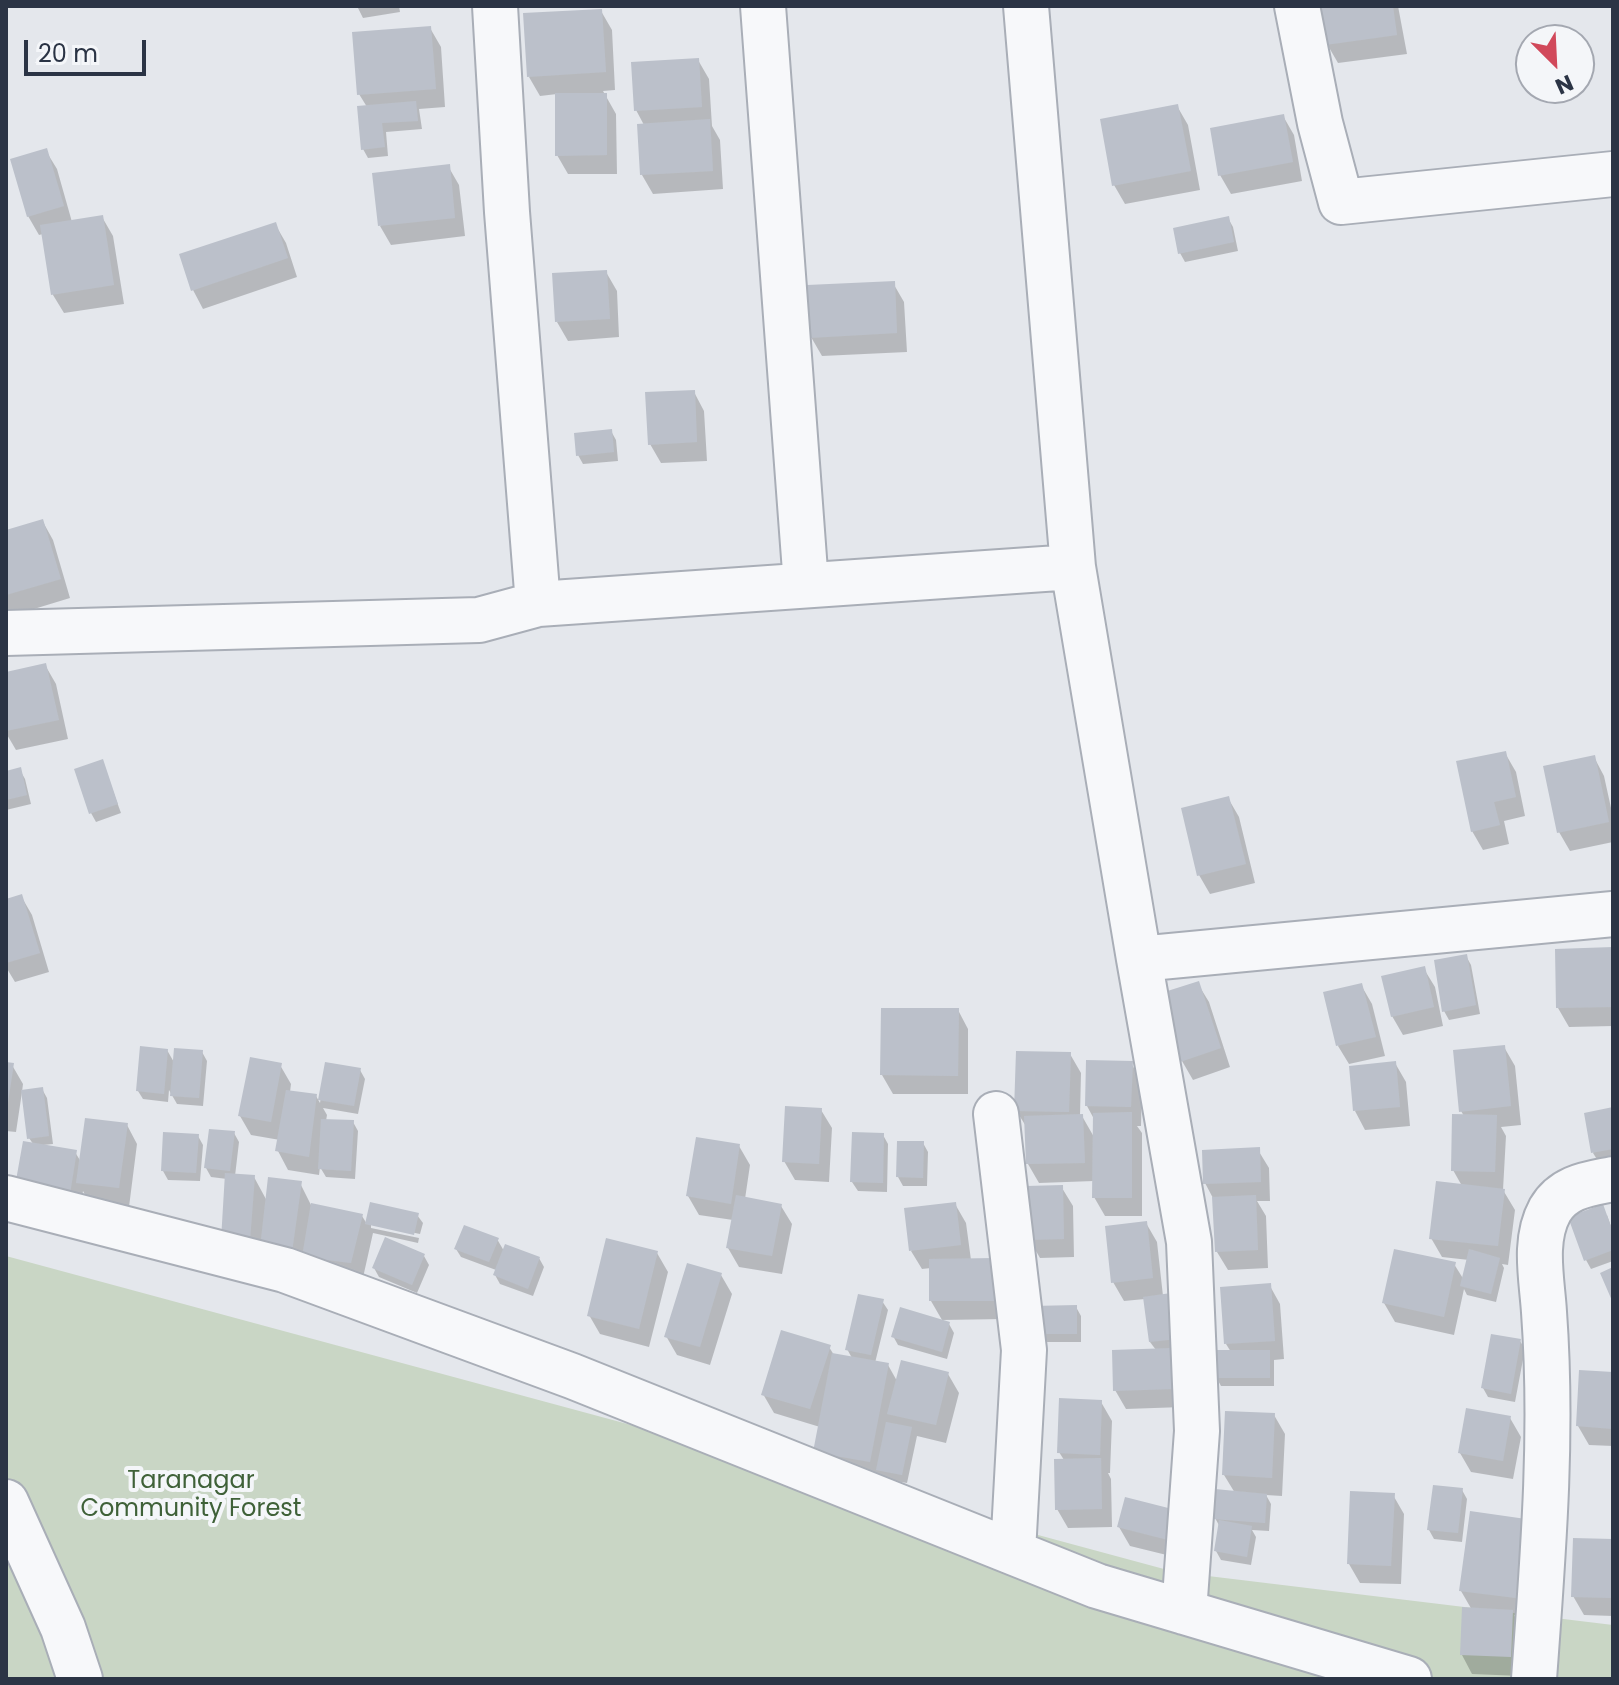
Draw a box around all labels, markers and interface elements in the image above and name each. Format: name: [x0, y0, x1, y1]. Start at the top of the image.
scale bar: [28, 24, 150, 74]
north arrow: [1515, 24, 1595, 104]
text: 20 m: [38, 37, 98, 70]
text: N: [1550, 67, 1578, 102]
park label: Taranagar Community Forest: [80, 1468, 302, 1524]

